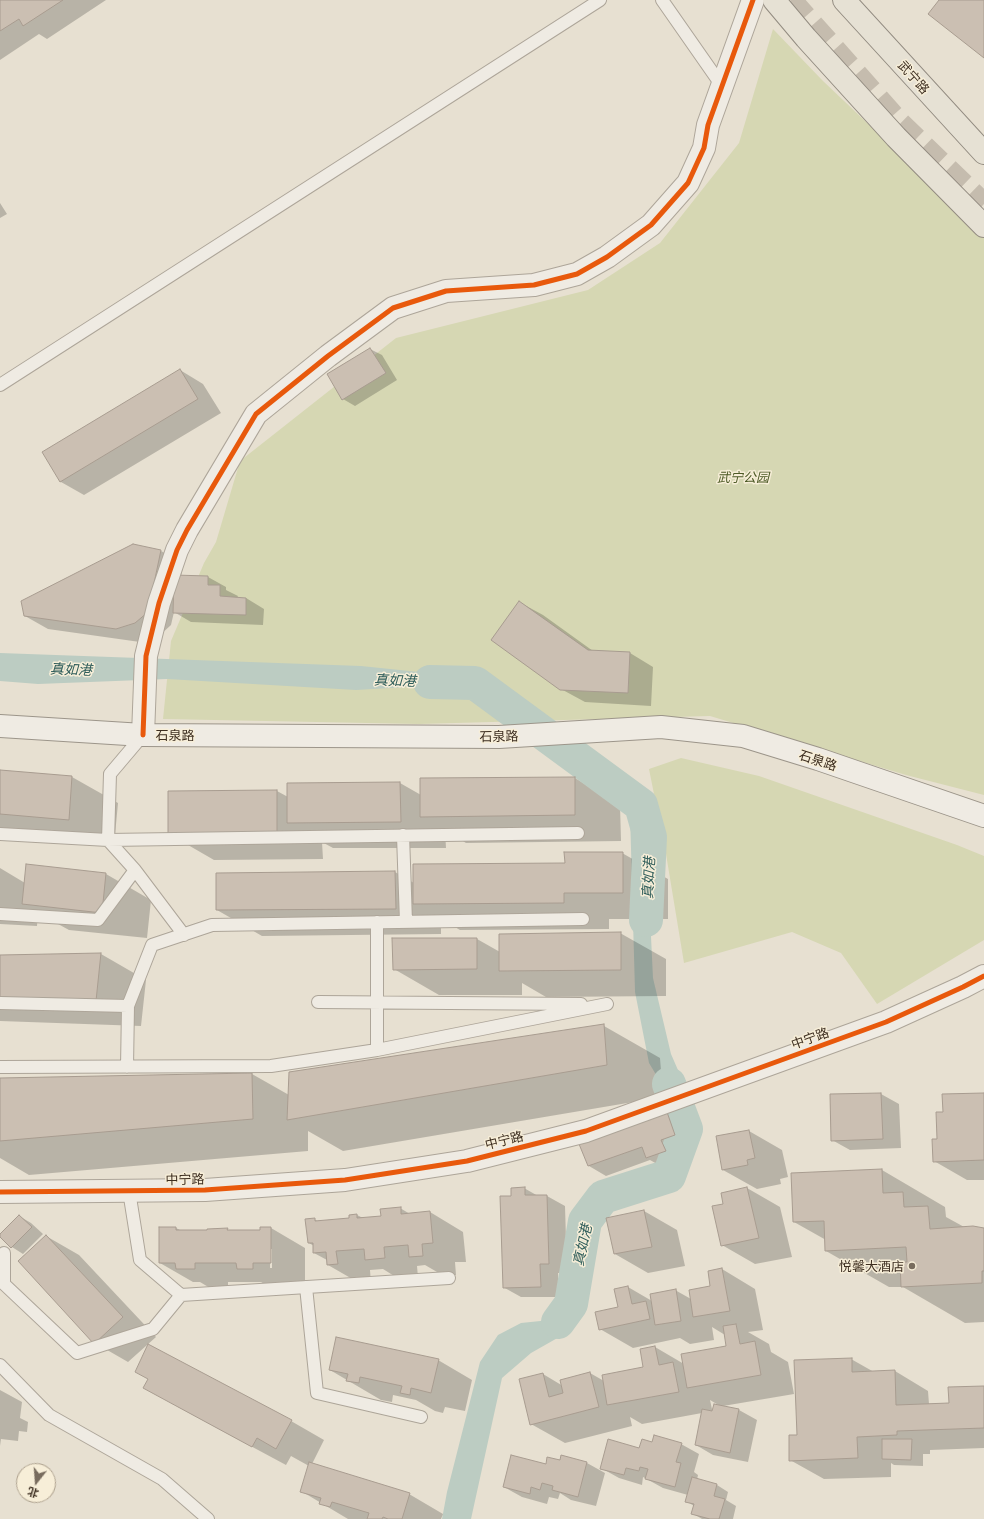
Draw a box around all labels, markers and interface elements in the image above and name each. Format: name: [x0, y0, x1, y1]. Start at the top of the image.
street label: 武宁路: [895, 57, 933, 97]
park label: 武宁公园: [717, 469, 769, 485]
water label: 真如港: [50, 660, 92, 678]
water label: 真如港: [374, 671, 416, 689]
street label: 石泉路: [156, 727, 194, 743]
street label: 石泉路: [479, 728, 519, 744]
street label: 石泉路: [797, 747, 839, 773]
water label: 真如港: [639, 857, 657, 899]
street label: 中宁路: [789, 1024, 831, 1052]
street label: 中宁路: [483, 1128, 525, 1152]
street label: 中宁路: [165, 1171, 205, 1187]
water label: 真如港: [569, 1223, 595, 1267]
place label: 悦馨大酒店: [839, 1258, 904, 1274]
marker: 悦馨大酒店: [907, 1261, 917, 1271]
north arrow: [16, 1463, 56, 1503]
text: 北: [25, 1484, 40, 1503]

